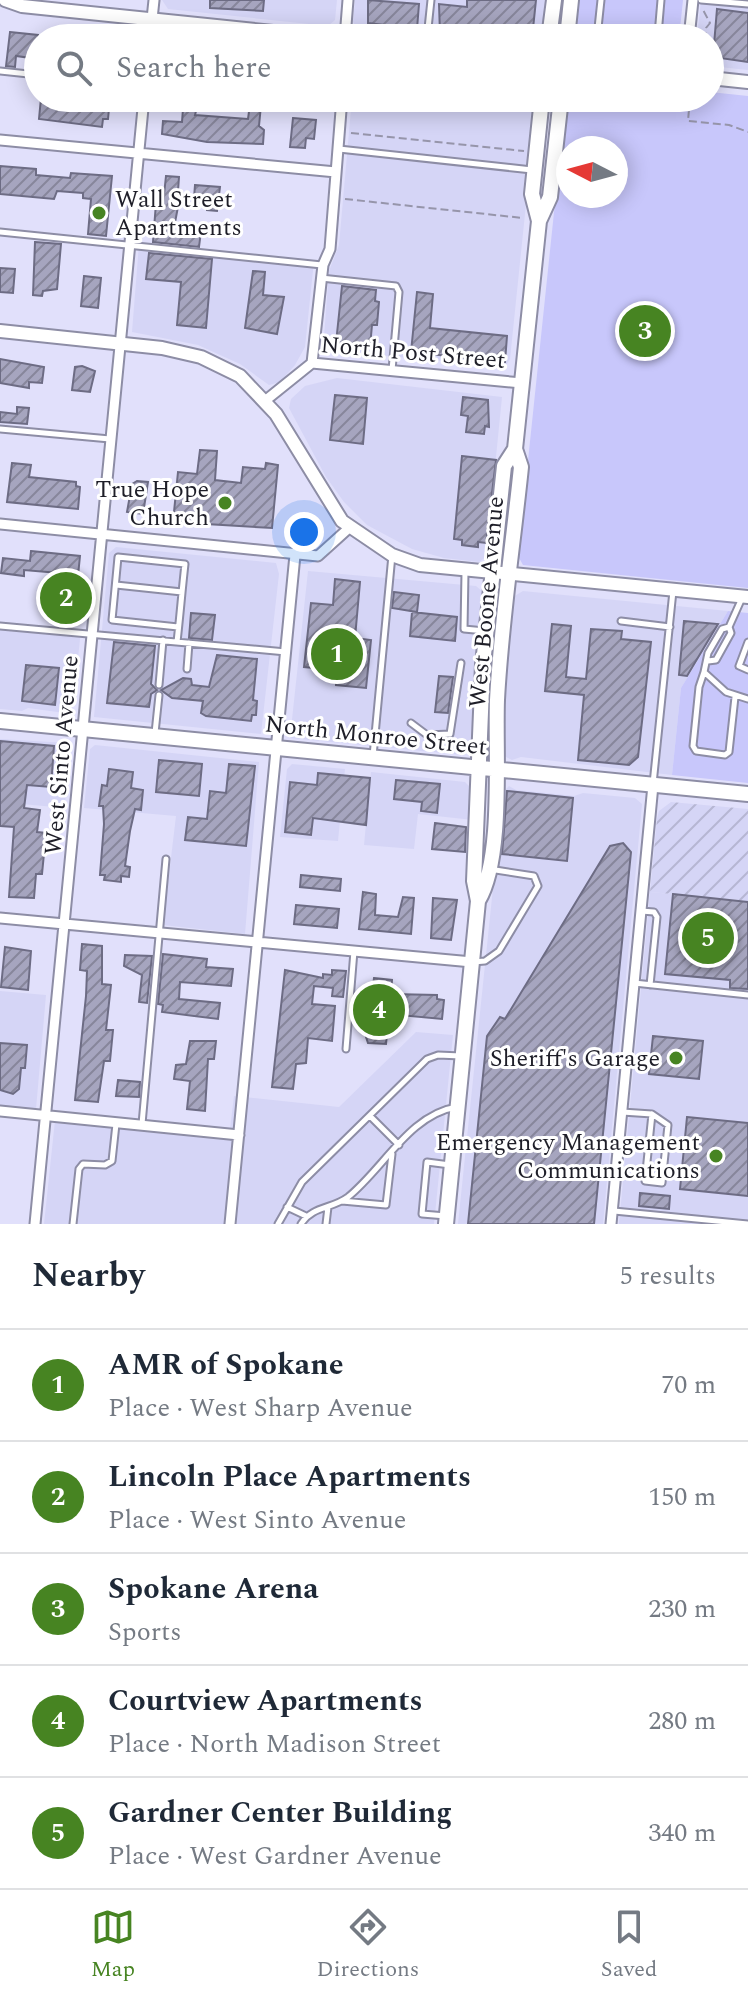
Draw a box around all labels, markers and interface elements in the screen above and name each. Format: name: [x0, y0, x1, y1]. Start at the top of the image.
search box: [24, 24, 724, 112]
text: Search here: [116, 45, 272, 91]
icon: search: [52, 46, 96, 90]
north arrow: [556, 136, 628, 208]
place label: Wall Street Apartments: [115, 182, 242, 246]
marker: Wall Street Apartments: [90, 204, 108, 222]
pin: 3: [619, 301, 671, 361]
street label: North Post Street: [319, 327, 507, 379]
place label: True Hope Church: [95, 472, 209, 536]
marker: True Hope Church: [216, 494, 234, 512]
street label: West Boone Avenue: [460, 495, 514, 709]
your location: [284, 512, 324, 552]
pin: 2: [40, 568, 92, 628]
pin: 1: [311, 624, 363, 684]
street label: West Sinto Avenue: [35, 654, 89, 856]
street label: North Monroe Street: [263, 706, 489, 766]
pin: 5: [682, 908, 734, 968]
pin: 4: [353, 980, 405, 1040]
place label: Sheriff's Garage: [490, 1041, 660, 1077]
marker: Sheriff's Garage: [667, 1049, 685, 1067]
place label: Emergency Management Communications: [436, 1125, 700, 1189]
marker: Emergency Management Communications: [707, 1147, 725, 1165]
text: Nearby: [32, 1250, 145, 1302]
text: 5 results: [620, 1256, 716, 1296]
text: AMR of Spokane: [108, 1342, 344, 1388]
text: 1: [51, 1365, 65, 1405]
text: 70 m: [661, 1365, 716, 1405]
text: Place · West Sharp Avenue: [108, 1388, 413, 1428]
text: Lincoln Place Apartments: [108, 1454, 471, 1500]
text: 2: [51, 1477, 65, 1517]
text: 150 m: [648, 1477, 716, 1517]
text: Place · West Sinto Avenue: [108, 1500, 406, 1540]
text: Spokane Arena: [108, 1566, 319, 1612]
text: 3: [51, 1589, 65, 1629]
text: 230 m: [648, 1589, 716, 1629]
text: Sports: [108, 1612, 181, 1652]
text: Courtview Apartments: [108, 1678, 423, 1724]
text: 4: [51, 1701, 65, 1741]
text: 280 m: [648, 1701, 716, 1741]
text: Place · North Madison Street: [108, 1724, 441, 1764]
text: Gardner Center Building: [108, 1790, 452, 1836]
text: 5: [51, 1813, 65, 1853]
text: 340 m: [648, 1813, 716, 1853]
text: Place · West Gardner Avenue: [108, 1836, 442, 1876]
tab: Map: [91, 1905, 135, 1986]
tab: Directions: [317, 1905, 419, 1986]
tab: Saved: [601, 1905, 657, 1986]

